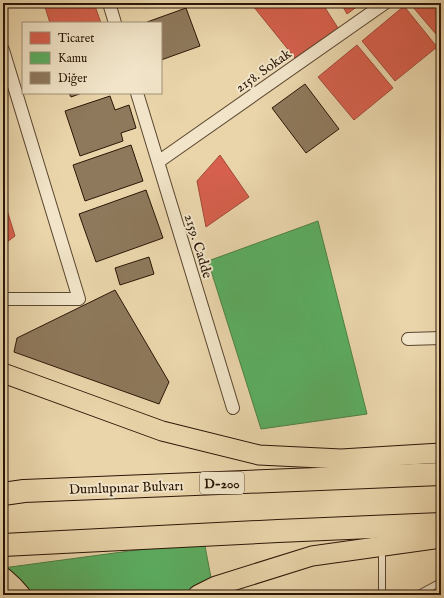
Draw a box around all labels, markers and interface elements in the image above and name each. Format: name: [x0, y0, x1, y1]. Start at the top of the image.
legend: [22, 22, 162, 94]
text: Ticaret: [58, 31, 94, 46]
street label: 2158. Sokak: [232, 45, 295, 97]
text: Kamu: [58, 51, 87, 66]
text: Diğer: [58, 71, 88, 86]
street label: 2159. Cadde: [180, 212, 217, 281]
road number: D-200: [200, 472, 244, 494]
street label: Dumlupınar Bulvarı: [68, 477, 184, 499]

